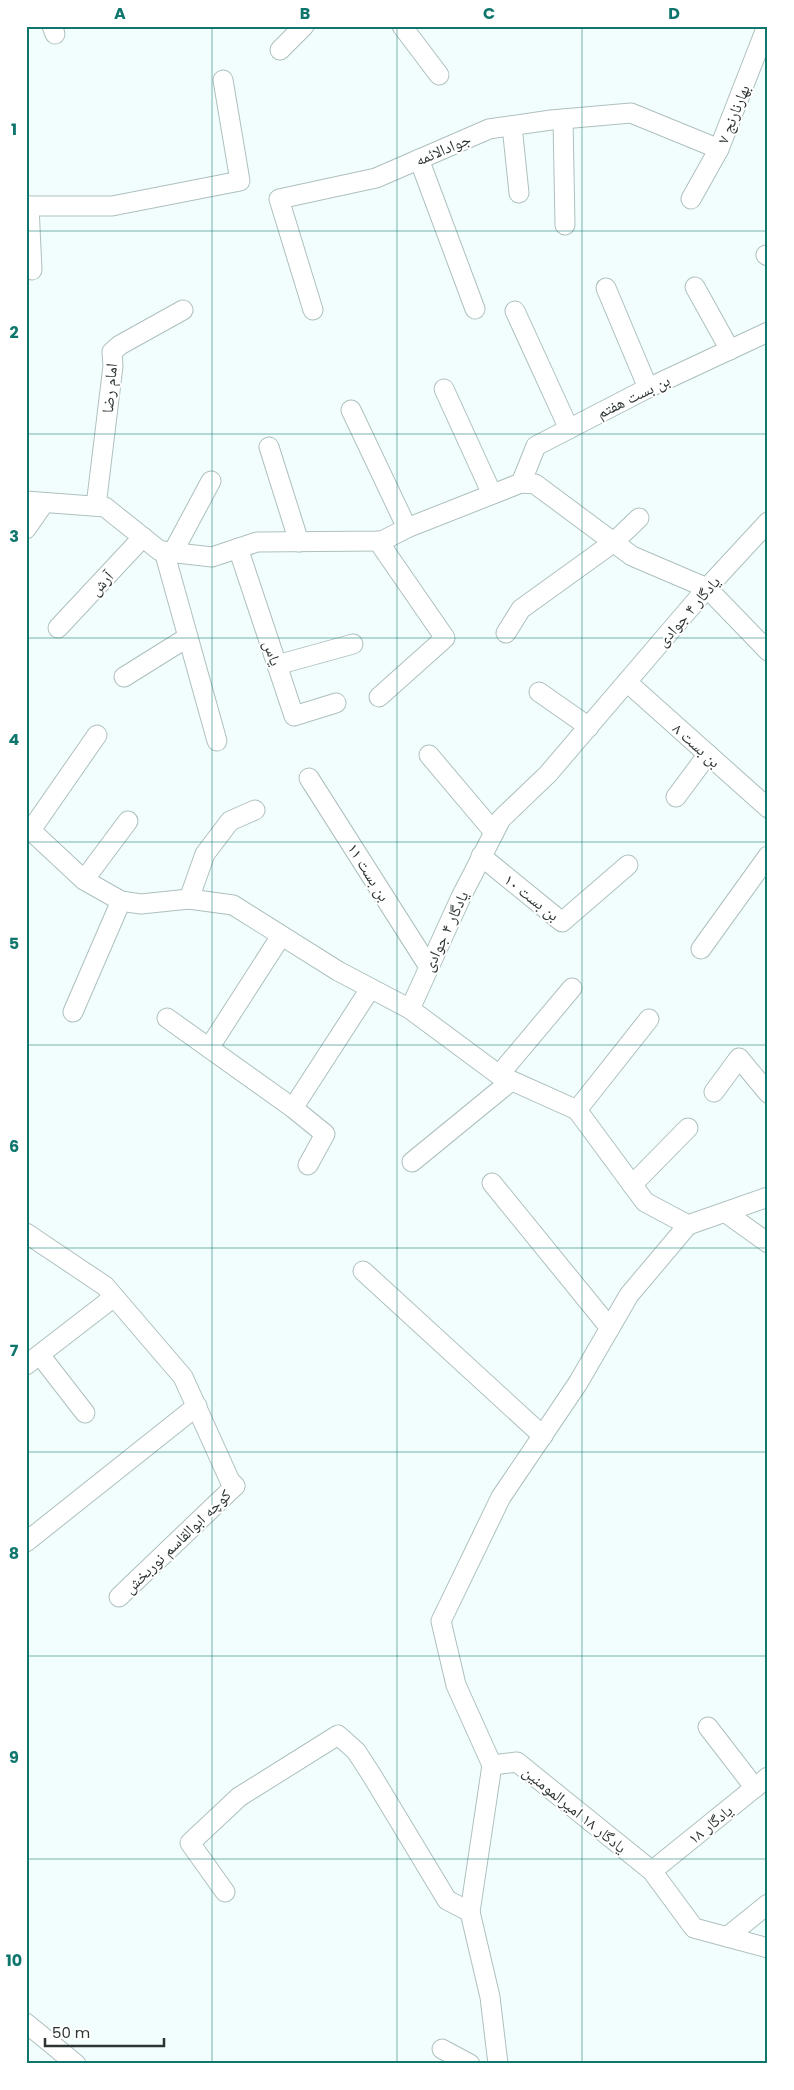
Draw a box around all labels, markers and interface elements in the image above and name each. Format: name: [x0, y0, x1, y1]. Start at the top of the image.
text: A: [114, 2, 126, 25]
text: B: [300, 2, 310, 25]
text: C: [483, 2, 495, 25]
text: D: [668, 2, 680, 25]
street label: بهارنارنج ۷: [711, 81, 756, 147]
text: 1: [11, 118, 17, 141]
street label: جوادالائمه: [412, 127, 475, 171]
text: 2: [9, 321, 19, 344]
street label: امام رضا: [96, 362, 123, 414]
street label: بن بست هفتم: [593, 369, 674, 424]
text: 3: [9, 525, 19, 548]
street label: آرش: [84, 565, 119, 601]
street label: یادگار ۴ جوادی: [651, 571, 726, 652]
street label: یاس: [258, 637, 287, 669]
street label: بن بست ۸: [668, 718, 726, 773]
text: 4: [9, 728, 20, 751]
street label: بن بست ۱۱: [342, 839, 395, 906]
street label: بن بست ۱۰: [499, 868, 564, 926]
street label: یادگار ۴ جوادی: [417, 887, 474, 975]
text: 5: [9, 932, 19, 955]
text: 6: [9, 1135, 19, 1158]
text: 7: [10, 1339, 19, 1362]
street label: کوچه ابوالقاسم نوربخش: [118, 1484, 237, 1599]
text: 8: [9, 1542, 19, 1565]
text: 9: [9, 1746, 19, 1769]
street label: یادگار ۱۸ امیرالمومنین: [518, 1760, 632, 1858]
street label: یادگار ۱۸: [683, 1799, 738, 1850]
text: 10: [6, 1949, 22, 1972]
scale bar: [45, 2015, 164, 2047]
text: 50 m: [52, 2022, 90, 2043]

